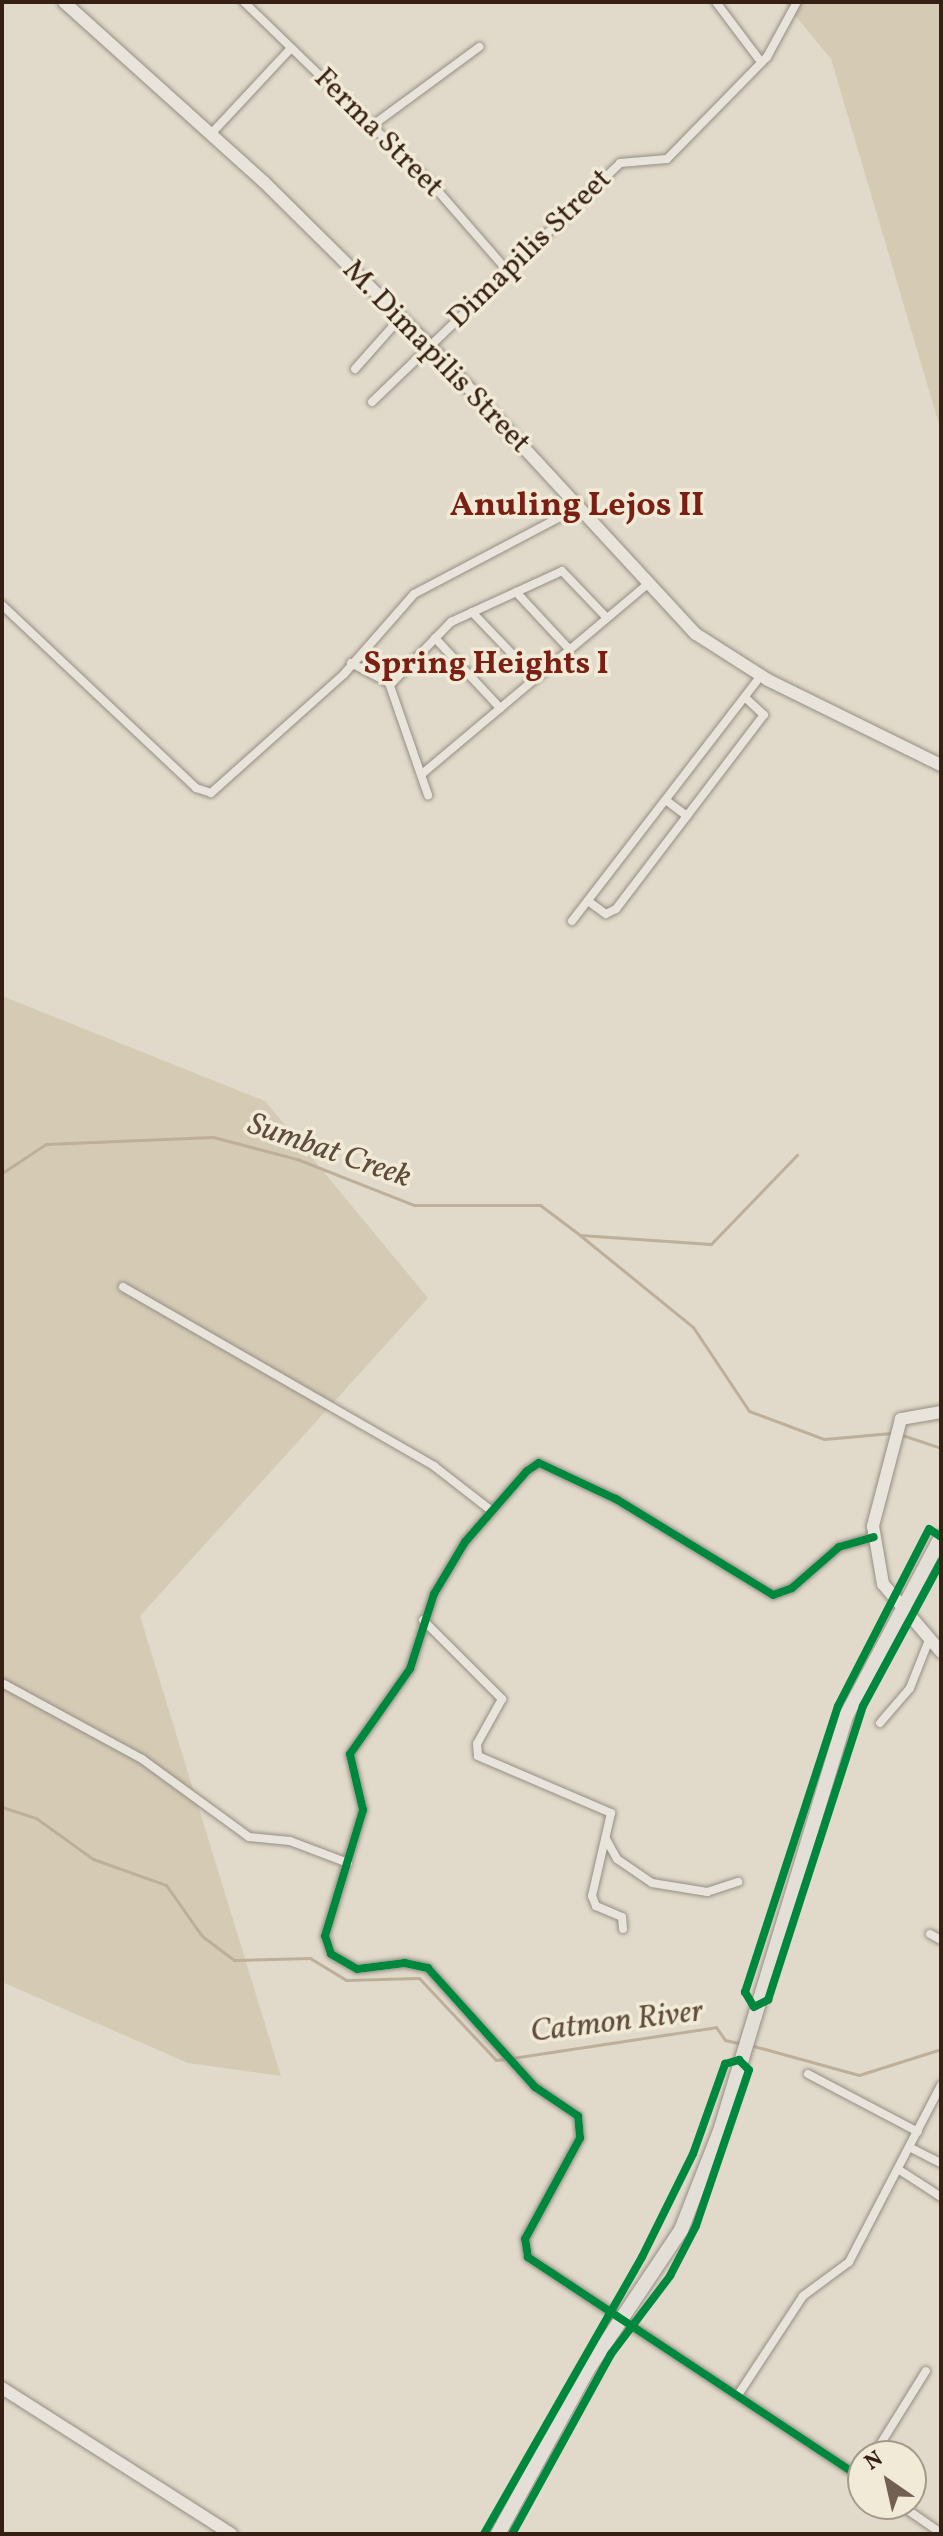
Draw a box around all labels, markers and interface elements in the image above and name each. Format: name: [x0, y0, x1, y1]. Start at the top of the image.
street label: Ferma Street: [306, 61, 450, 205]
street label: Dimapilis Street: [440, 162, 620, 336]
street label: M. Dimapilis Street: [334, 253, 538, 461]
district label: Anuling Lejos II: [450, 487, 704, 527]
district label: Spring Heights I: [363, 646, 609, 684]
water label: Sumbat Creek: [242, 1106, 416, 1198]
water label: Catmon River: [528, 1993, 706, 2053]
north arrow: [847, 2440, 927, 2520]
text: N: [859, 2444, 890, 2479]

